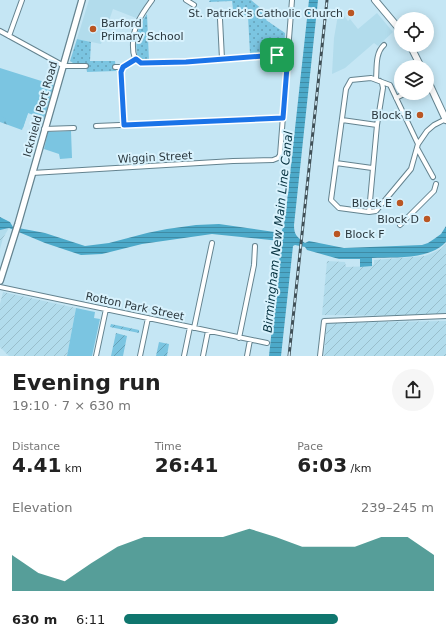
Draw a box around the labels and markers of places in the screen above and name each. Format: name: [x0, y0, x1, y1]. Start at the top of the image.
place label: St. Patrick's Catholic Church: [188, 7, 343, 20]
marker: St. Patrick's Catholic Church: [346, 8, 356, 18]
place label: Barford Primary School: [101, 17, 184, 43]
marker: Barford Primary School: [88, 24, 98, 34]
pin: [260, 38, 294, 72]
place label: Block B: [371, 109, 412, 122]
marker: Block B: [415, 110, 425, 120]
place label: Block E: [352, 197, 392, 210]
marker: Block E: [395, 198, 405, 208]
place label: Block D: [377, 213, 419, 226]
marker: Block D: [422, 214, 432, 224]
place label: Block F: [345, 228, 385, 241]
marker: Block F: [332, 229, 342, 239]

